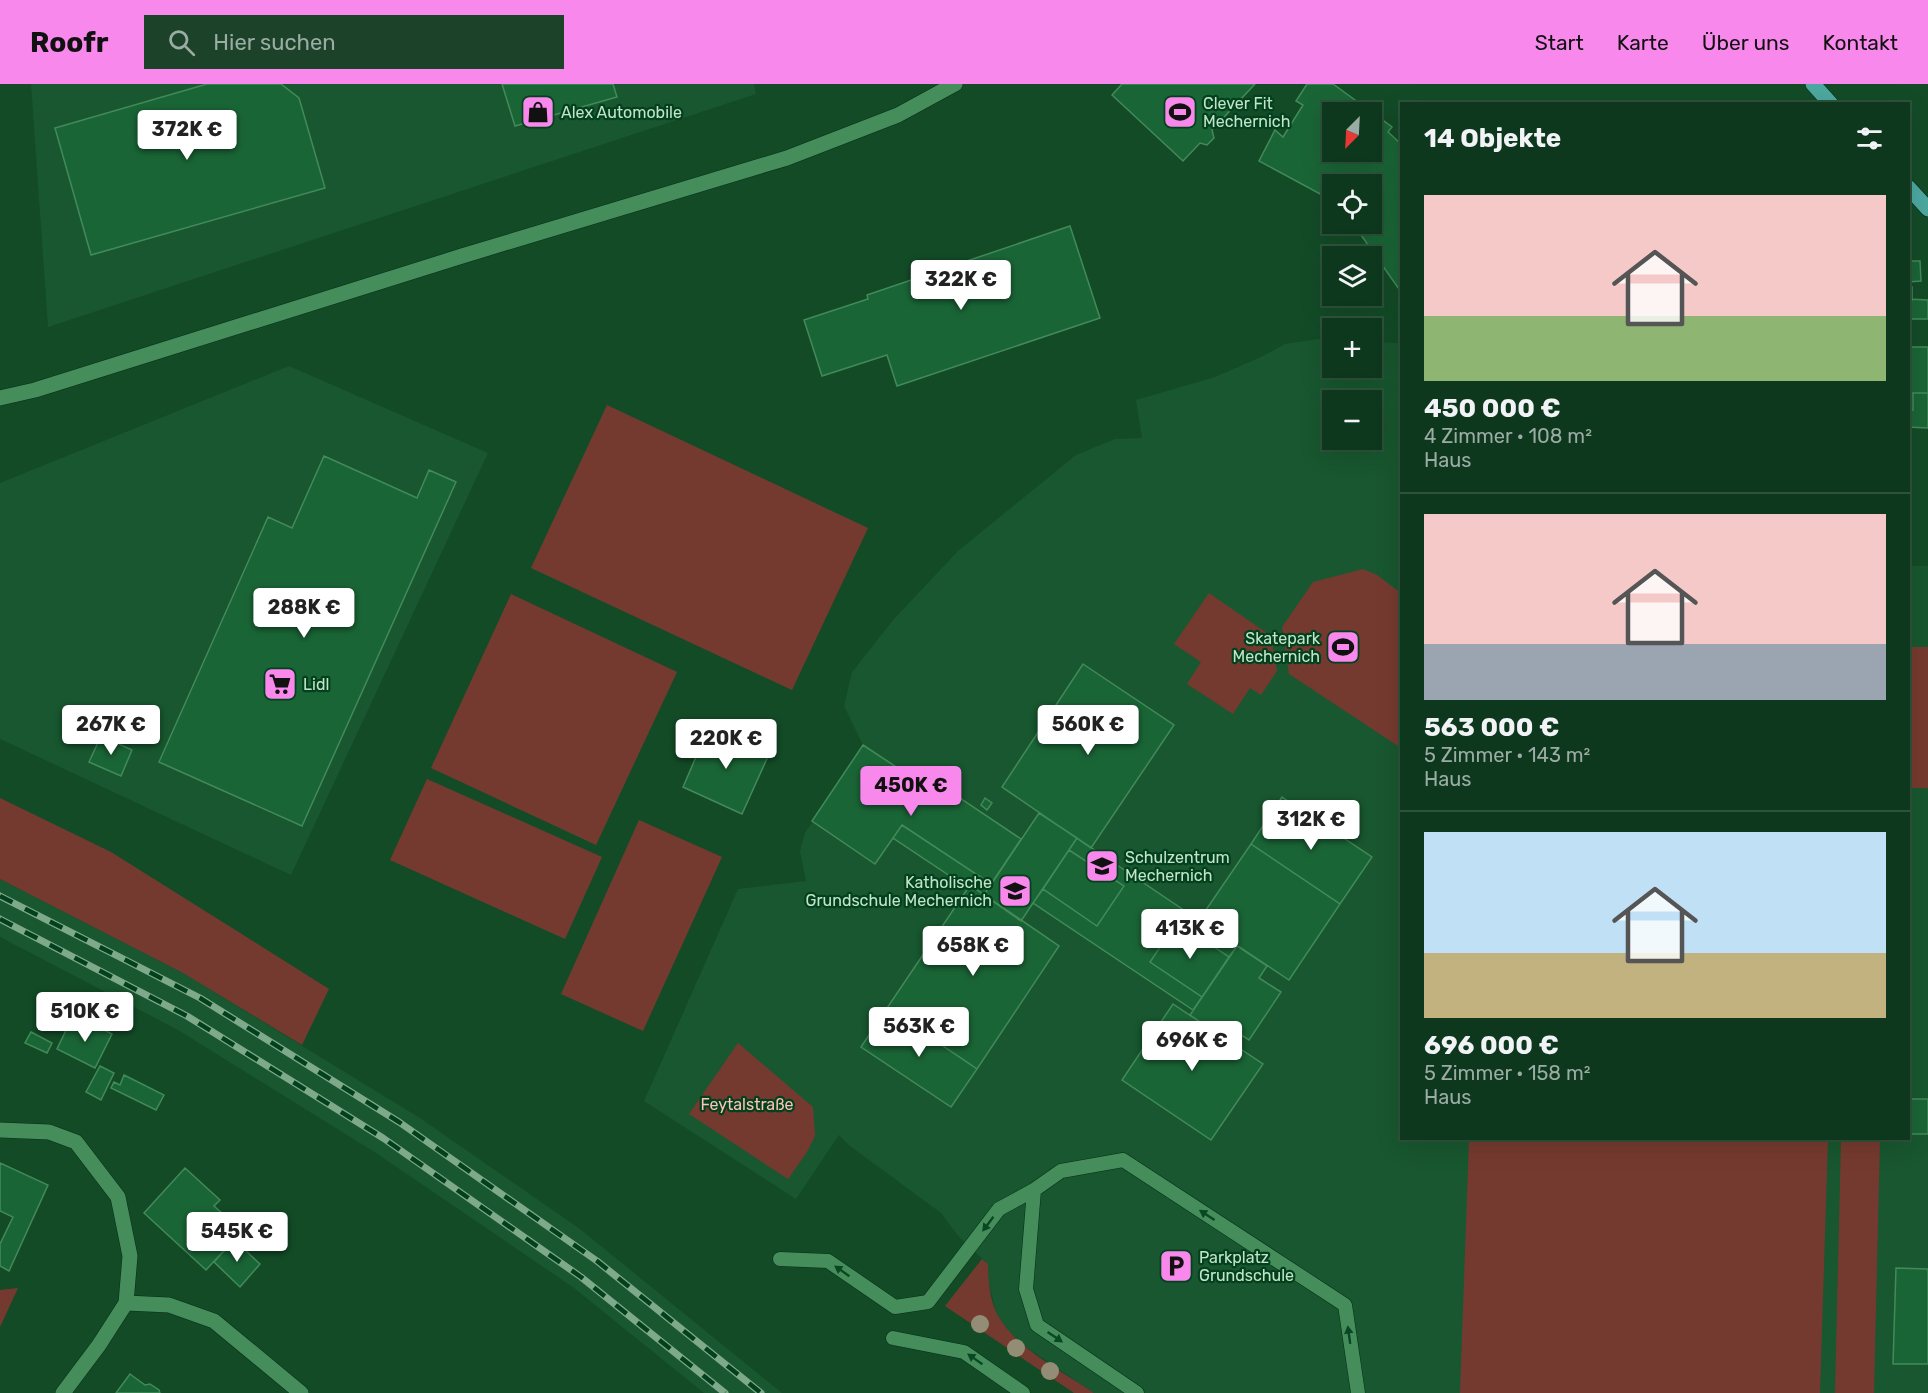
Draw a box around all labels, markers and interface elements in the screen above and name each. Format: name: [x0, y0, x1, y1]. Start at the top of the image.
search box: [144, 15, 564, 69]
text: Roofr: [30, 26, 108, 59]
icon: search: [165, 26, 198, 59]
text: Hier suchen: [213, 29, 336, 56]
text: Start: [1535, 30, 1584, 55]
text: Karte: [1617, 30, 1669, 55]
text: Über uns: [1702, 30, 1790, 55]
text: Kontakt: [1823, 30, 1898, 55]
shop icon: Alex Automobile: [520, 94, 556, 130]
sports icon: Clever Fit Mechernich: [1162, 94, 1198, 130]
place label: Clever Fit Mechernich: [1203, 94, 1290, 131]
north arrow: [1322, 102, 1382, 162]
map controls: [1322, 102, 1382, 450]
place label: Alex Automobile: [561, 103, 682, 122]
pin: 372K €: [138, 110, 236, 161]
text: 372K €: [152, 117, 222, 141]
icon: filters: [1853, 122, 1886, 155]
text: 14 Objekte: [1424, 123, 1561, 154]
button: locate: [1322, 174, 1382, 234]
icon: home: [1601, 234, 1709, 342]
button: layers: [1322, 246, 1382, 306]
pin: 322K €: [912, 260, 1010, 311]
text: 322K €: [925, 267, 997, 291]
button: +: [1322, 318, 1382, 378]
button: −: [1322, 390, 1382, 450]
text: 450 000 €: [1424, 393, 1561, 424]
text: 4 Zimmer · 108 m²: [1424, 424, 1592, 448]
text: Haus: [1424, 448, 1472, 472]
icon: home: [1601, 553, 1709, 661]
pin: 288K €: [255, 588, 353, 639]
text: 288K €: [267, 595, 341, 619]
place label: Skatepark Mechernich: [1233, 629, 1321, 666]
sports icon: Skatepark Mechernich: [1325, 629, 1361, 665]
supermarket icon: Lidl: [262, 666, 298, 702]
place label: Lidl: [303, 675, 329, 694]
pin: 267K €: [62, 705, 160, 756]
pin: 560K €: [1039, 705, 1137, 756]
text: 267K €: [76, 712, 146, 736]
text: 560K €: [1052, 712, 1124, 736]
text: 563 000 €: [1424, 712, 1559, 743]
pin: 220K €: [677, 719, 775, 770]
text: 220K €: [690, 726, 762, 750]
text: 5 Zimmer · 143 m²: [1424, 743, 1590, 767]
pin: 450K €: [862, 766, 960, 817]
text: Haus: [1424, 767, 1472, 791]
text: 450K €: [874, 773, 948, 797]
pin: 312K €: [1262, 800, 1360, 851]
text: 312K €: [1277, 807, 1345, 831]
school or university icon: Schulzentrum Mechernich: [1084, 848, 1120, 884]
place label: Schulzentrum Mechernich: [1125, 848, 1230, 885]
icon: home: [1601, 871, 1709, 979]
place label: Katholische Grundschule Mechernich: [806, 873, 992, 910]
school or university icon: Katholische Grundschule Mechernich: [997, 873, 1033, 909]
pin: 413K €: [1141, 909, 1239, 960]
text: 413K €: [1155, 916, 1225, 940]
pin: 658K €: [924, 926, 1022, 977]
text: 658K €: [937, 933, 1009, 957]
pin: 510K €: [36, 992, 134, 1043]
text: 510K €: [50, 999, 120, 1023]
pin: 563K €: [870, 1007, 968, 1058]
text: 563K €: [883, 1014, 955, 1038]
pin: 696K €: [1143, 1021, 1241, 1072]
text: 696K €: [1156, 1028, 1228, 1052]
text: 696 000 €: [1424, 1030, 1559, 1061]
text: 5 Zimmer · 158 m²: [1424, 1061, 1591, 1085]
text: Haus: [1424, 1085, 1472, 1109]
park label: Feytalstraße: [700, 1095, 794, 1114]
one-way arrow: [1199, 1210, 1215, 1221]
pin: 545K €: [188, 1212, 286, 1263]
one-way arrow: [982, 1217, 994, 1232]
text: 545K €: [201, 1219, 273, 1243]
parking icon: Parkplatz Grundschule: [1158, 1248, 1194, 1284]
place label: Parkplatz Grundschule: [1199, 1248, 1294, 1285]
one-way arrow: [835, 1265, 851, 1277]
one-way arrow: [1345, 1326, 1354, 1345]
one-way arrow: [1046, 1331, 1062, 1343]
one-way arrow: [967, 1353, 983, 1365]

